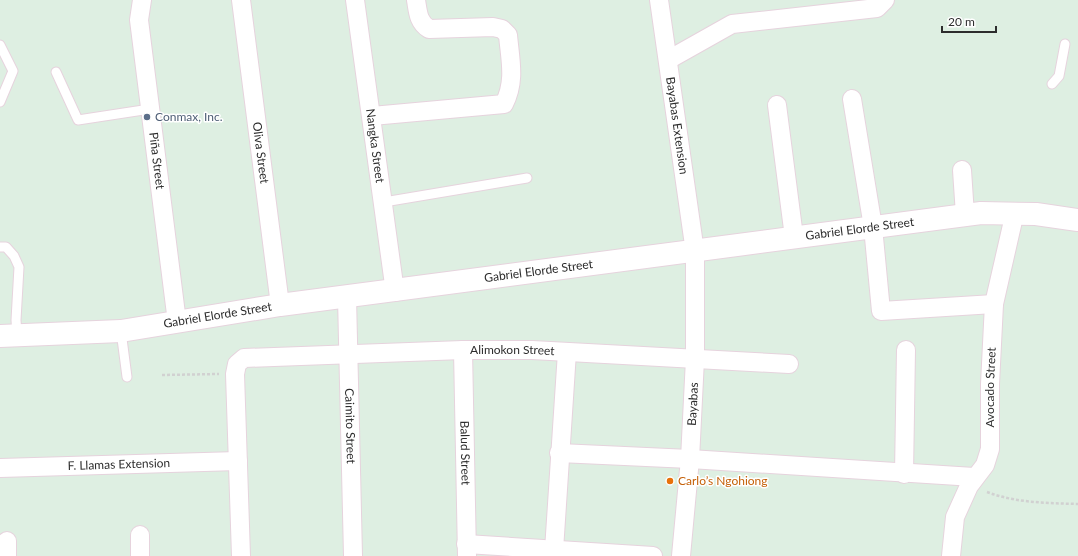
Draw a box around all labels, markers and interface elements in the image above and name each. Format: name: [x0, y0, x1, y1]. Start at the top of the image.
scale bar: [942, 8, 996, 34]
text: 20 m: [948, 14, 975, 29]
street label: Bayabas Extension: [663, 76, 692, 175]
street label: Nangka Street: [363, 108, 388, 184]
place label: Conmax, Inc.: [155, 109, 223, 124]
marker: Conmax, Inc.: [142, 112, 152, 122]
street label: Oliva Street: [250, 121, 272, 185]
street label: Piña Street: [146, 131, 168, 191]
street label: Gabriel Elorde Street: [805, 214, 916, 243]
street label: Gabriel Elorde Street: [483, 256, 594, 285]
street label: Gabriel Elorde Street: [162, 298, 273, 331]
street label: Alimokon Street: [470, 342, 556, 358]
street label: Avocado Street: [982, 346, 999, 428]
street label: Bayabas: [684, 382, 701, 426]
street label: Caimito Street: [342, 388, 359, 465]
street label: Balud Street: [457, 421, 474, 486]
street label: F. Llamas Extension: [67, 455, 170, 473]
place label: Carlo’s Ngohiong: [678, 473, 768, 488]
marker: Carlo’s Ngohiong: [665, 476, 675, 486]

